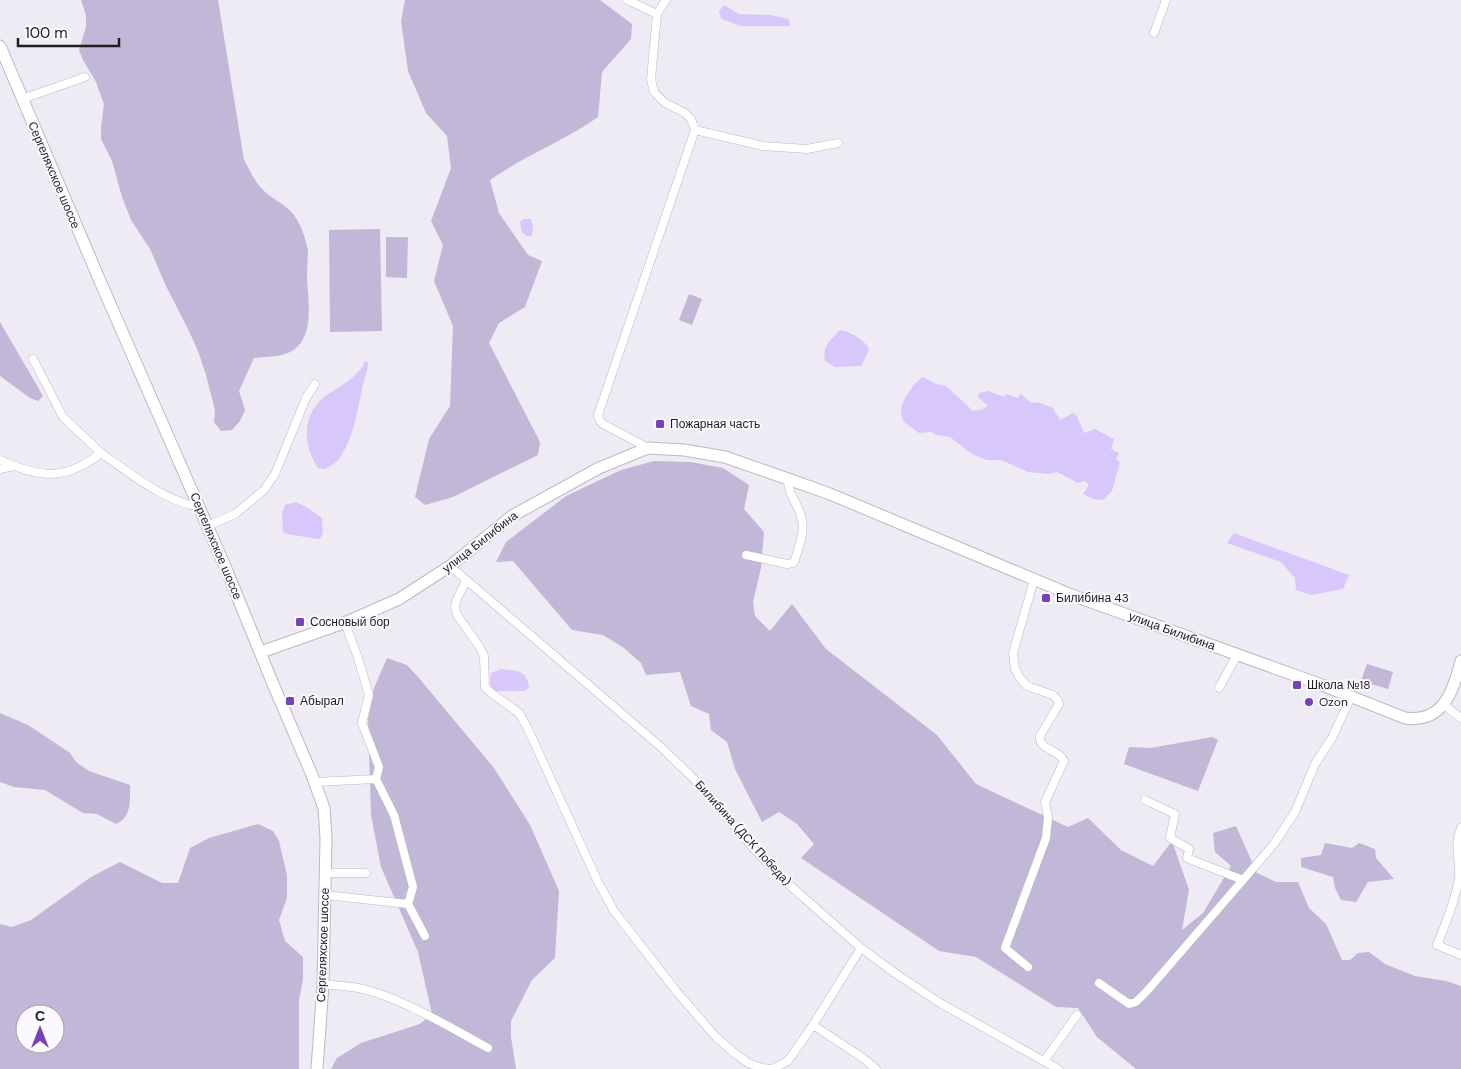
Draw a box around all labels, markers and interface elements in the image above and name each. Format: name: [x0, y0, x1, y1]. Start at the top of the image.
scale bar: [18, 15, 119, 47]
text: 100 m: [25, 23, 68, 43]
street label: Сергеляхское шоссе: [24, 119, 84, 231]
place label: Пожарная часть: [670, 416, 760, 432]
marker: Пожарная часть: [654, 418, 666, 430]
street label: Сергеляхское шоссе: [186, 490, 246, 602]
street label: улица Билибина: [439, 507, 521, 576]
place label: Билибина 43: [1056, 590, 1129, 606]
marker: Билибина 43: [1040, 592, 1052, 604]
street label: улица Билибина: [1126, 608, 1218, 654]
place label: Сосновый бор: [310, 614, 390, 630]
marker: Сосновый бор: [294, 616, 306, 628]
place label: Школа №18: [1307, 677, 1371, 693]
marker: Школа №18: [1291, 679, 1303, 691]
place label: Абырал: [300, 693, 344, 709]
place label: Ozon: [1319, 694, 1348, 710]
marker: Абырал: [284, 695, 296, 707]
marker: Ozon: [1303, 696, 1315, 708]
street label: Билибина (ДСК Победа): [691, 777, 795, 889]
street label: Сергеляхское шоссе: [313, 887, 333, 1003]
north arrow: [15, 1004, 65, 1054]
text: С: [35, 1007, 45, 1025]

